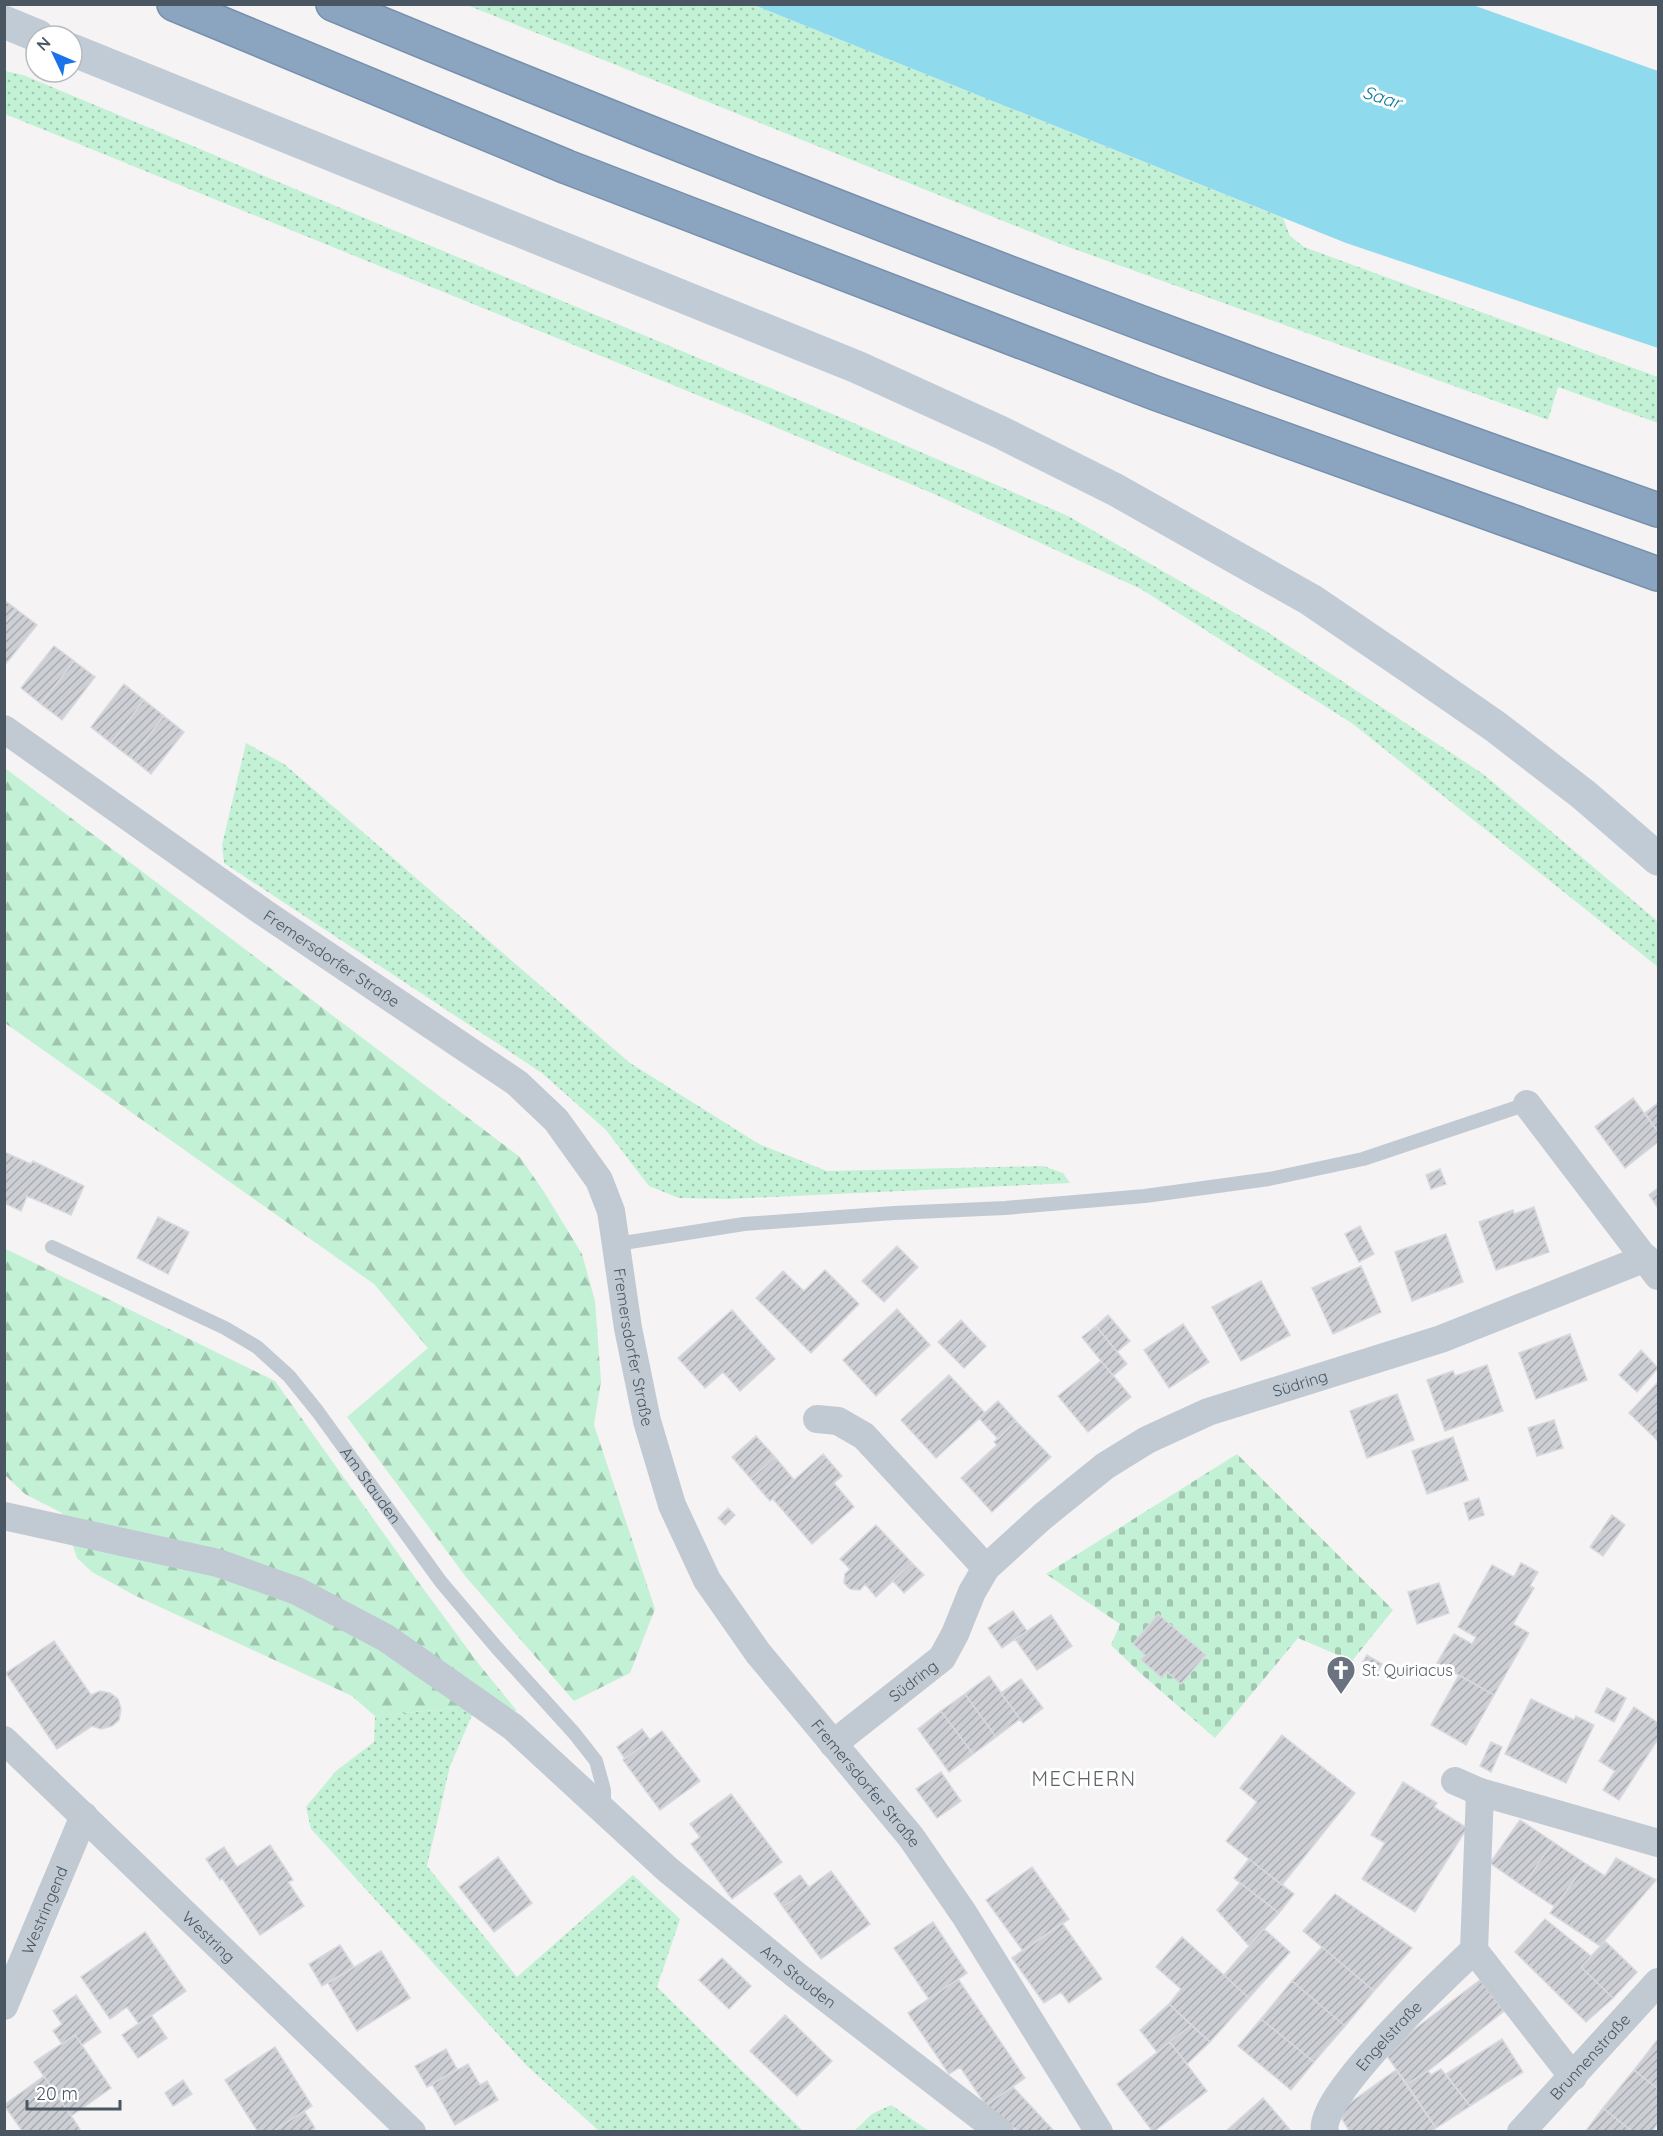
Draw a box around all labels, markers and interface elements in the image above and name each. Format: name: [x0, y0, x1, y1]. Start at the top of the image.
north arrow: [24, 24, 84, 84]
text: N: [32, 32, 54, 55]
water label: Saar: [1360, 80, 1406, 115]
street label: Fremersdorfer Straße: [260, 905, 404, 1011]
street label: Fremersdorfer Straße: [609, 1267, 658, 1428]
street label: Südring: [1270, 1365, 1330, 1401]
street label: Am Stauden: [336, 1443, 406, 1528]
church icon: St. Quiriacus: [1325, 1654, 1357, 1696]
street label: Südring: [885, 1655, 942, 1706]
place label: St. Quiriacus: [1362, 1660, 1453, 1680]
street label: Fremersdorfer Straße: [807, 1715, 925, 1851]
district label: MECHERN: [1031, 1766, 1137, 1791]
street label: Westringend: [17, 1863, 72, 1957]
street label: Westring: [178, 1907, 240, 1967]
street label: Am Stauden: [757, 1940, 840, 2012]
street label: Engelstraße: [1351, 1996, 1426, 2075]
street label: Brunnenstraße: [1545, 2009, 1634, 2104]
scale bar: [27, 2073, 120, 2111]
text: 20 m: [36, 2082, 78, 2105]

